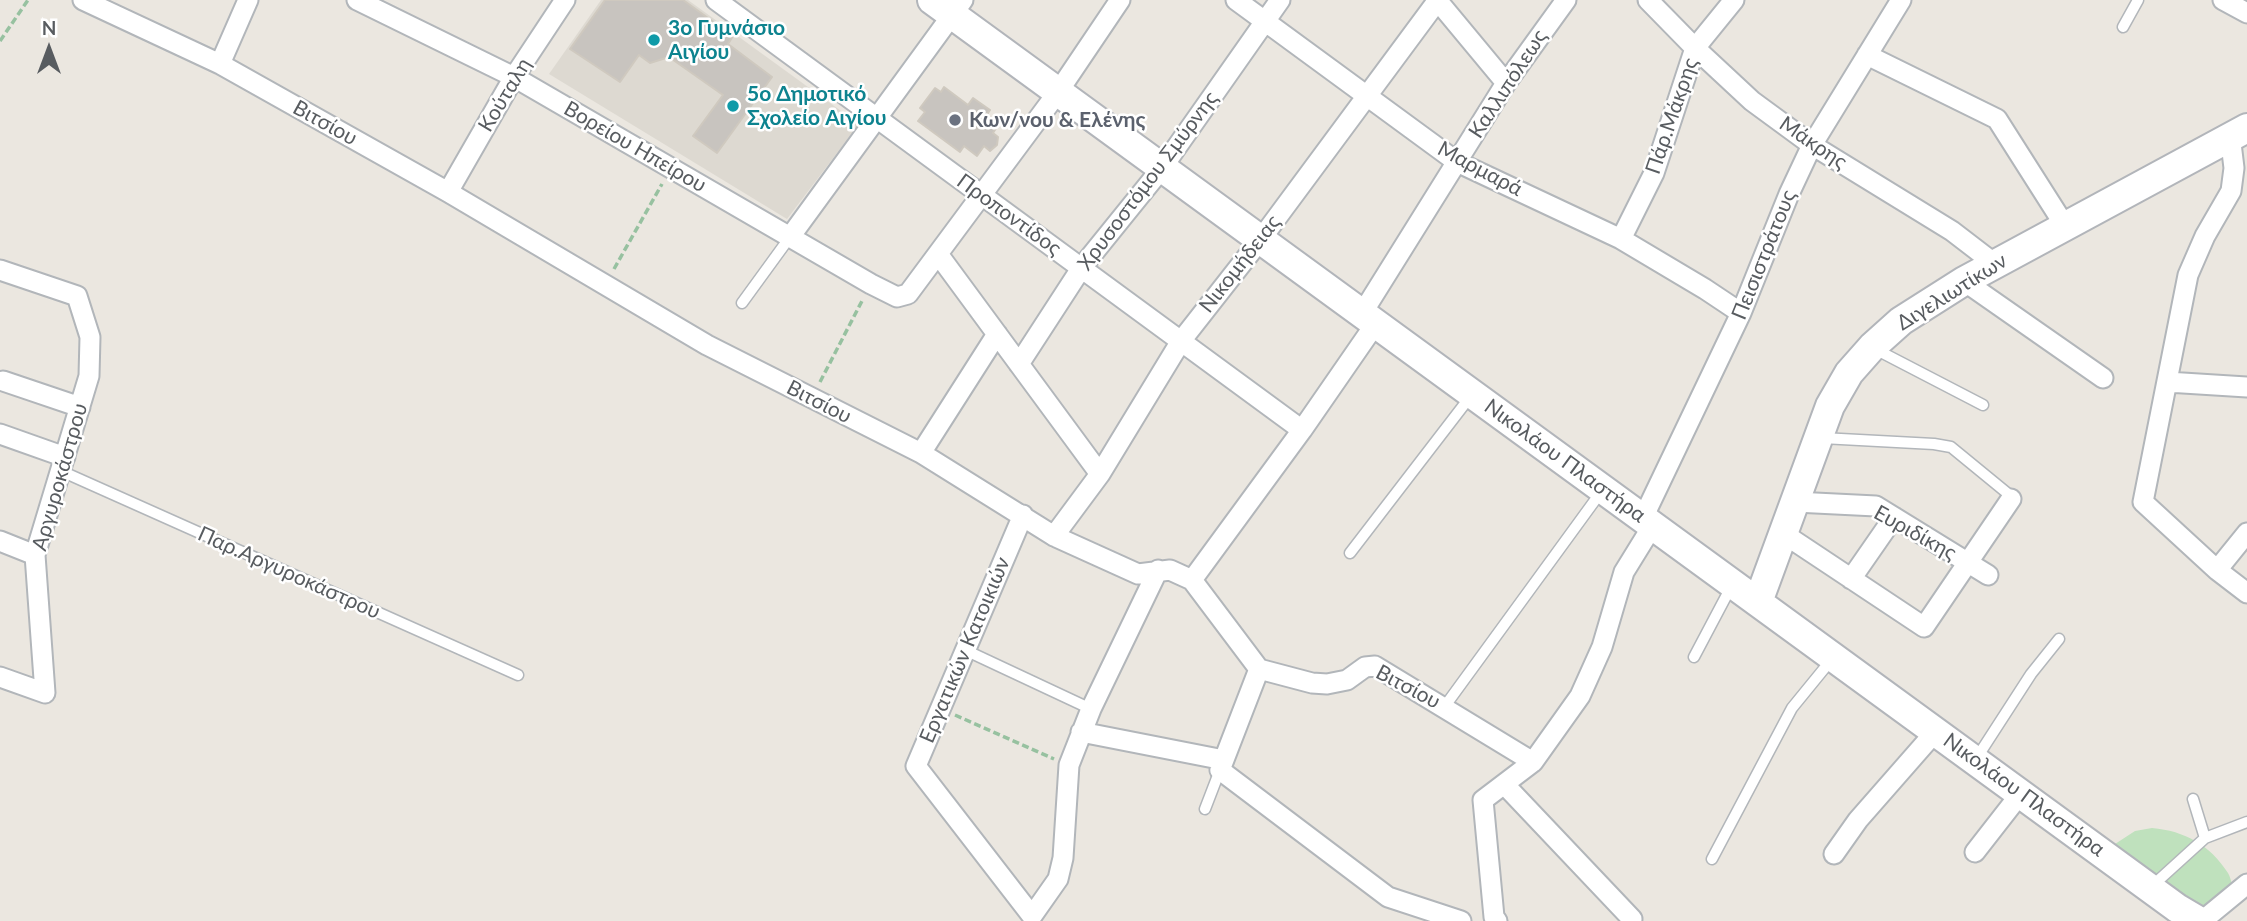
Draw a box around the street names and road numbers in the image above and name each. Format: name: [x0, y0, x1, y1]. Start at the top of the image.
street label: Καλλιπόλεως: [1464, 25, 1552, 143]
street label: Κούταλη: [473, 53, 537, 137]
street label: Πάρ.Μάκρης: [1640, 55, 1704, 177]
street label: Χρυσοστόμου Σμύρνης: [1072, 87, 1224, 275]
street label: Βιτσίου: [289, 95, 361, 151]
street label: Βορείου Ηπείρου: [559, 96, 711, 198]
street label: Μάκρης: [1774, 111, 1852, 175]
street label: Μαρμαρά: [1433, 136, 1527, 202]
street label: Προποντίδος: [952, 169, 1066, 261]
street label: Πεισιστράτους: [1727, 186, 1801, 324]
street label: Νικομήδειας: [1194, 210, 1286, 318]
street label: Διγελιωτίκων: [1892, 248, 2012, 336]
street label: Βιτσίου: [782, 375, 856, 429]
street label: Νικολάου Πλαστήρα: [1479, 394, 1651, 528]
street label: Αργυροκάστρου: [27, 400, 93, 554]
street label: Ευριδίκης: [1869, 500, 1961, 566]
street label: Παρ.Αργυροκάστρου: [194, 521, 384, 625]
street label: Εργατικών Κατοικιών: [914, 553, 1016, 747]
street label: Βιτσίου: [1371, 660, 1445, 714]
street label: Νικολάου Πλαστήρα: [1938, 728, 2110, 862]

